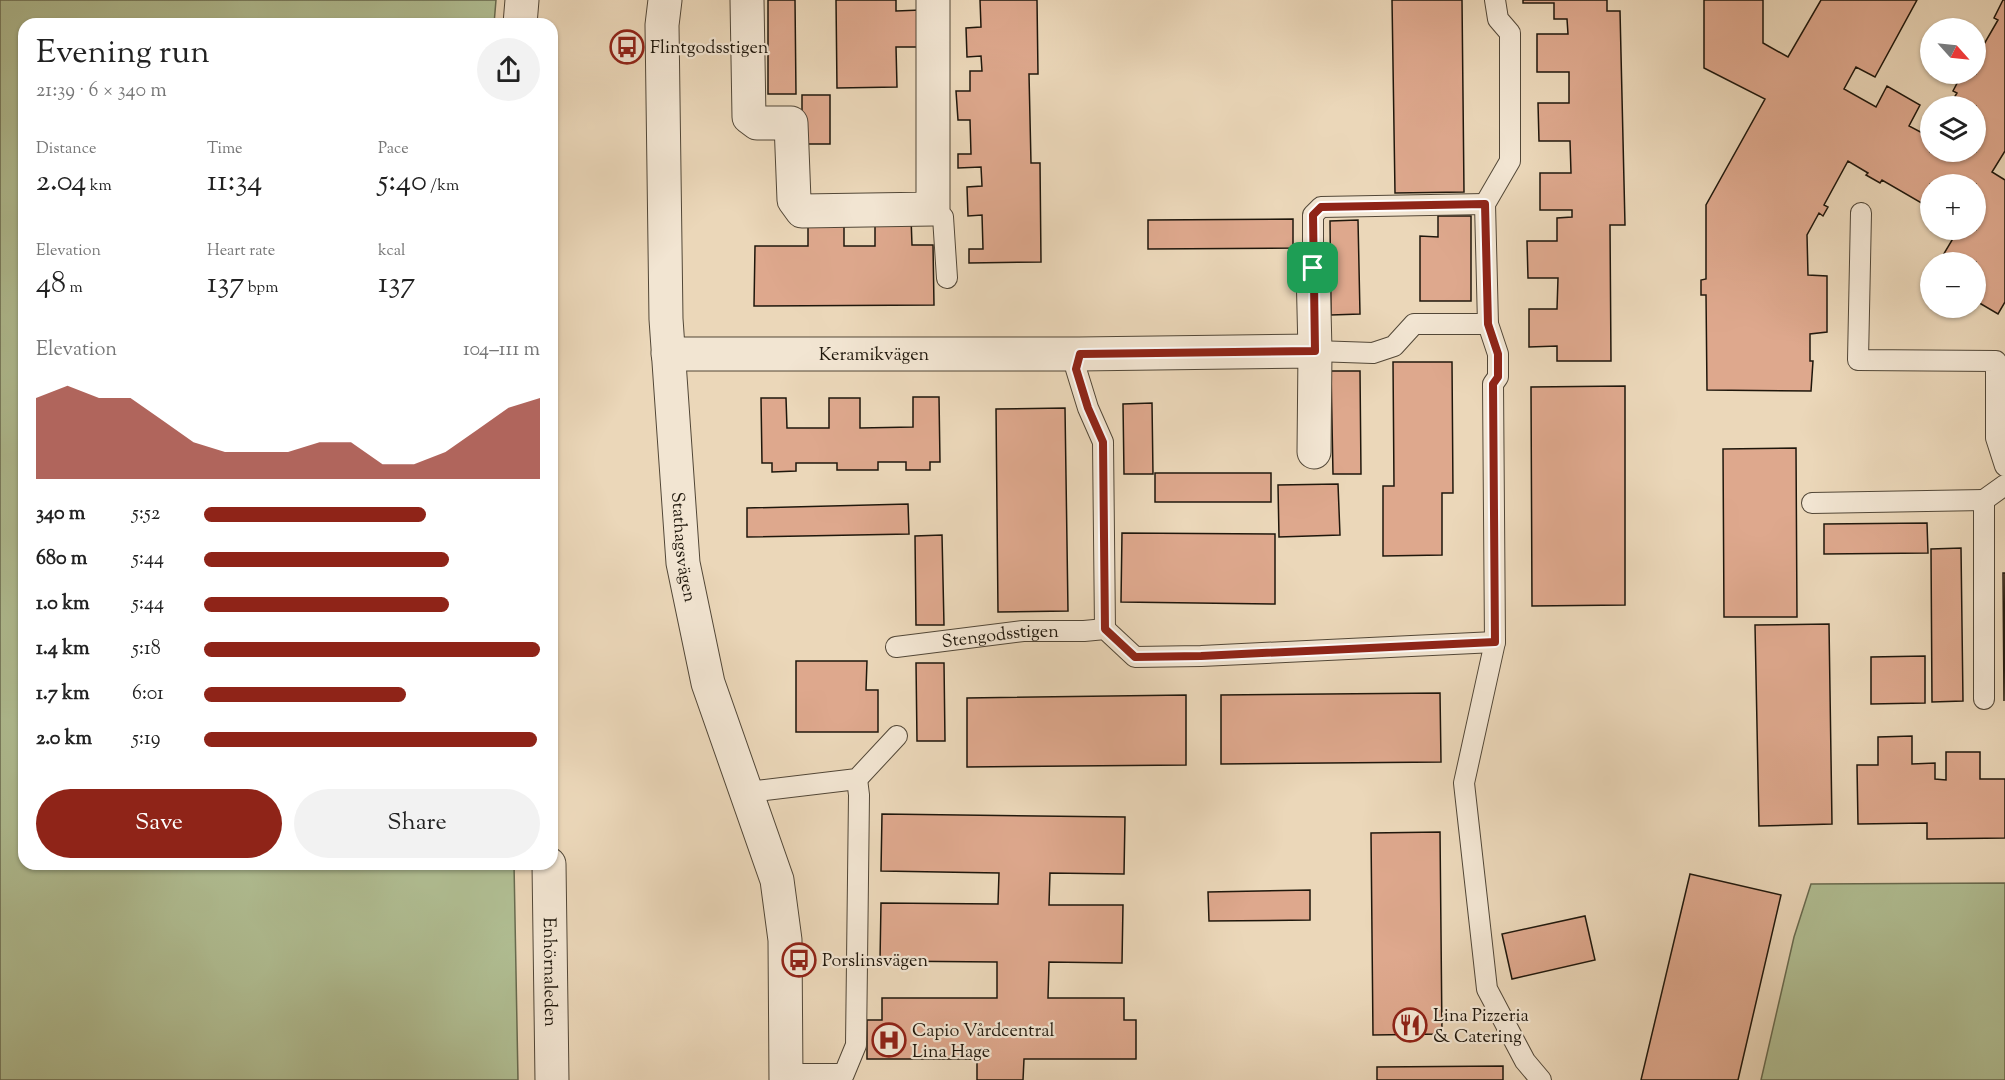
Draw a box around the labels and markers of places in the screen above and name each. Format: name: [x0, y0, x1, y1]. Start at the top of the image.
bus stop icon: Flintgodsstigen: [609, 29, 645, 65]
place label: Flintgodsstigen: [650, 36, 769, 62]
pin: [1287, 242, 1338, 293]
bus stop icon: Porslinsvägen: [781, 942, 817, 978]
place label: Porslinsvägen: [822, 949, 928, 975]
place label: Lina Pizzeria & Catering: [1433, 1004, 1529, 1051]
restaurant icon: Lina Pizzeria & Catering: [1392, 1007, 1428, 1043]
place label: Capio Vårdcentral Lina Hage: [912, 1019, 1055, 1066]
hospital icon: Capio Vårdcentral Lina Hage: [871, 1022, 907, 1058]

